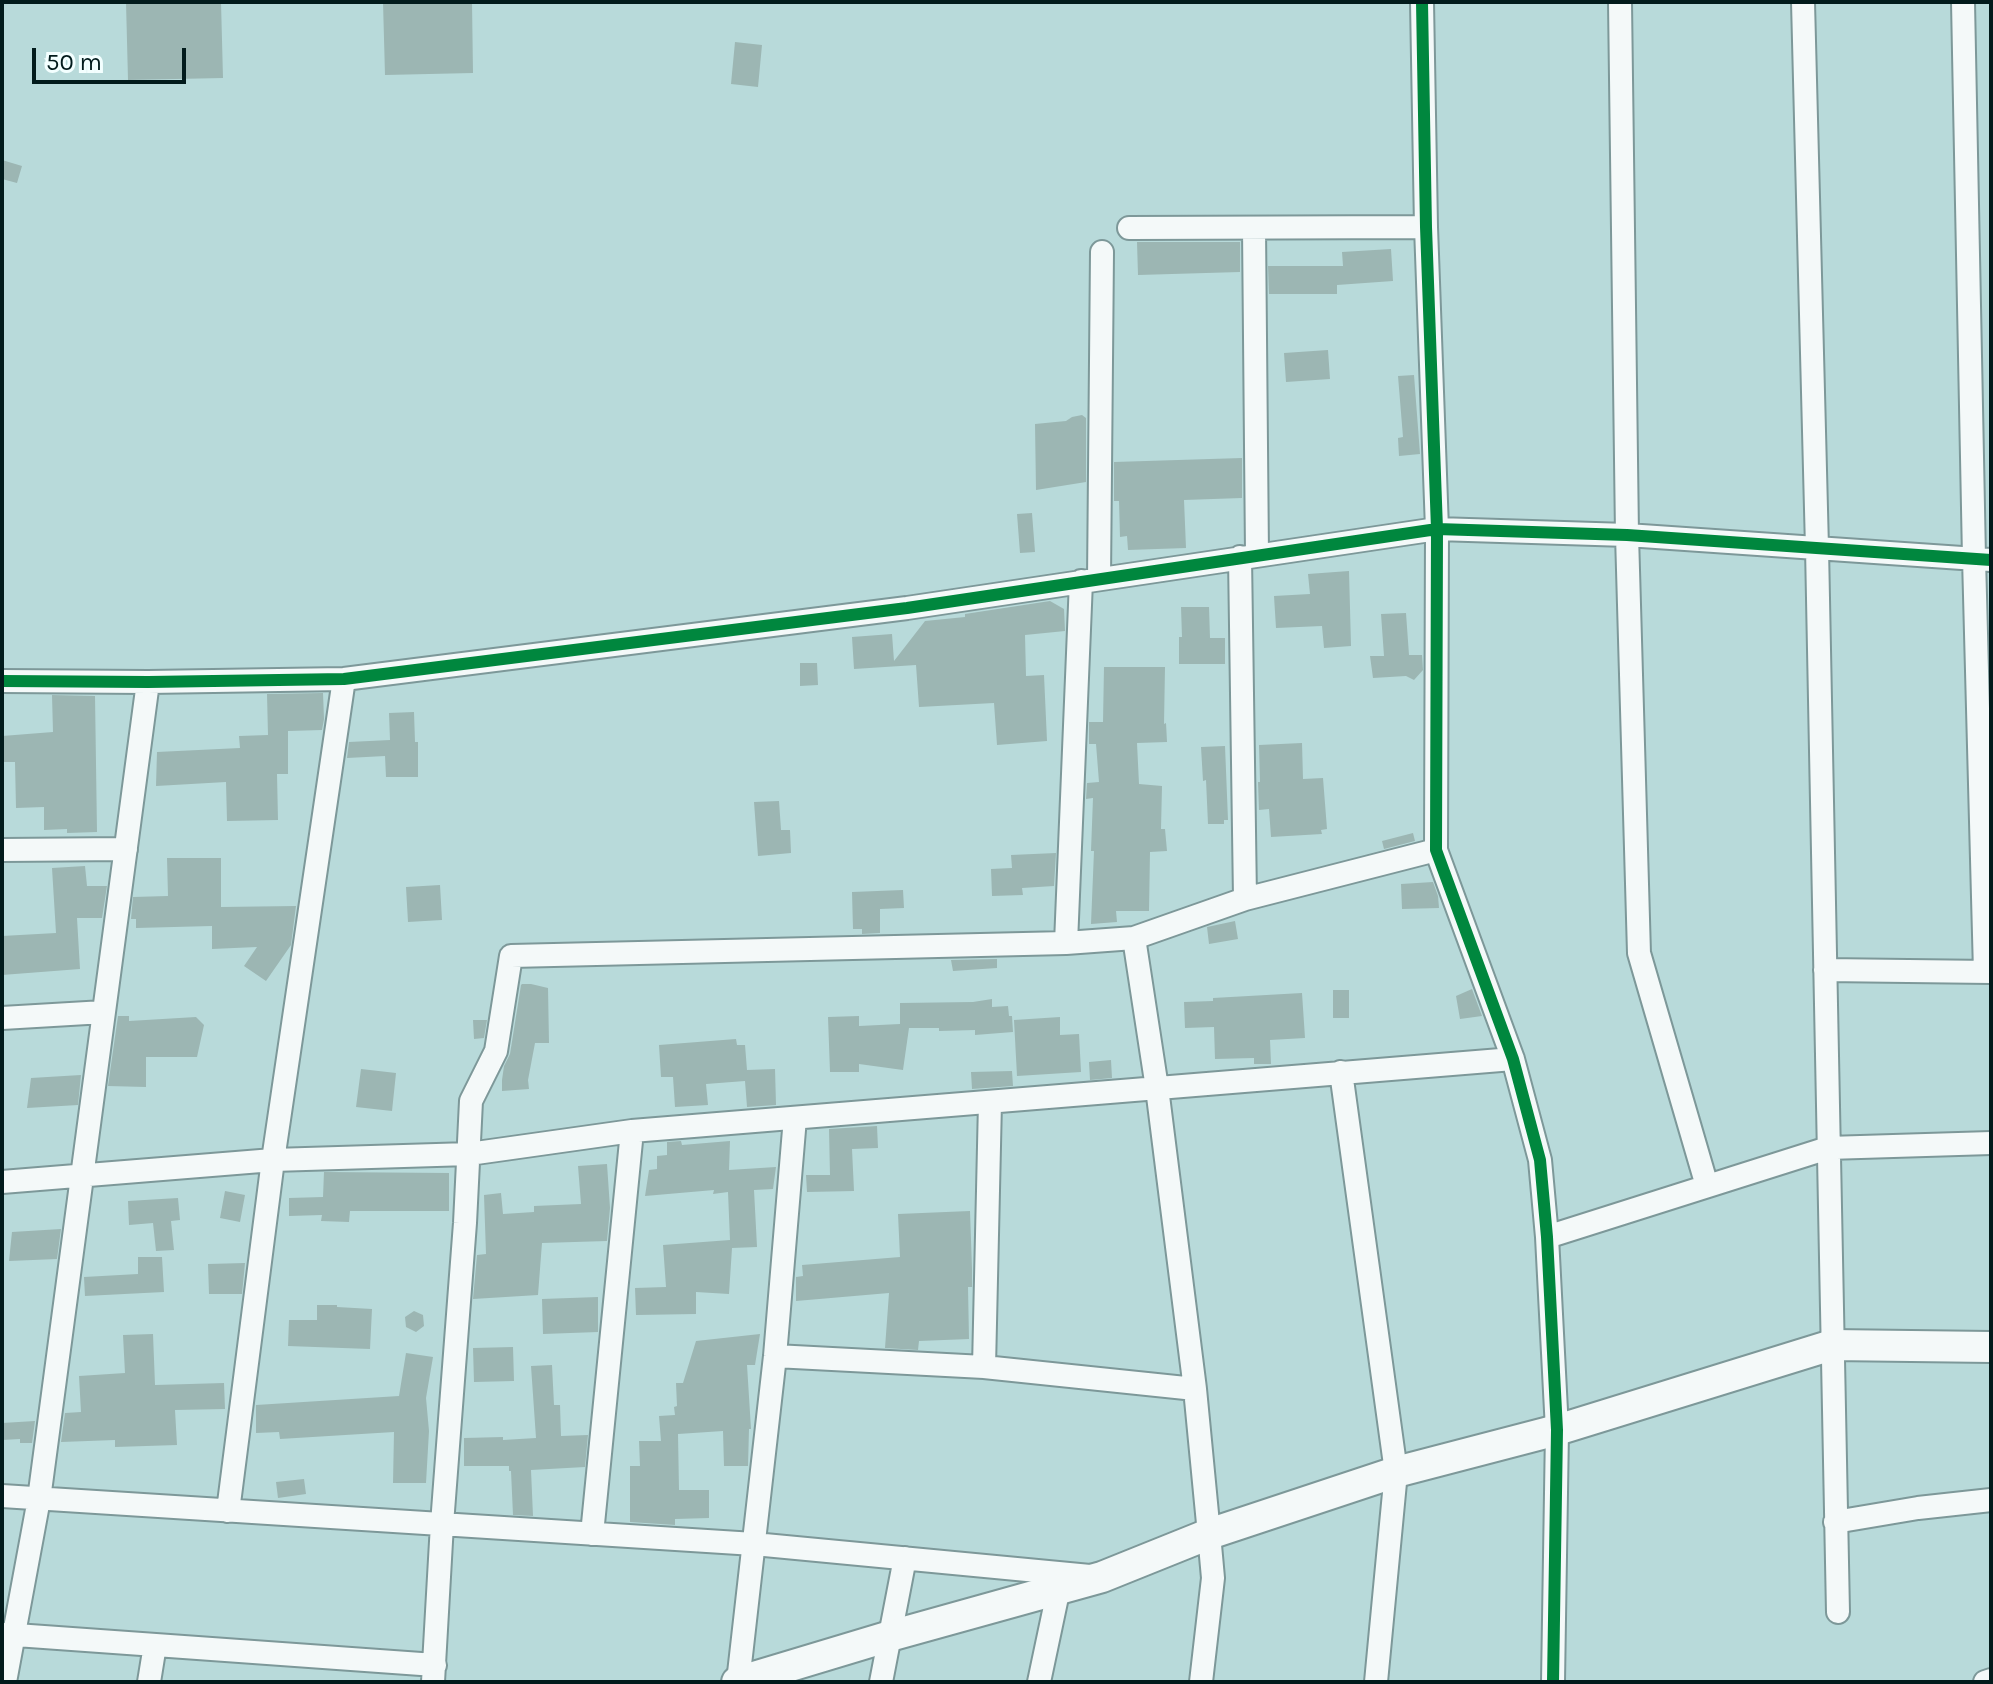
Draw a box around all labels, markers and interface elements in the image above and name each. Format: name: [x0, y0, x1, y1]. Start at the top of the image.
scale bar: [36, 32, 190, 82]
text: 50 m: [46, 48, 102, 76]

